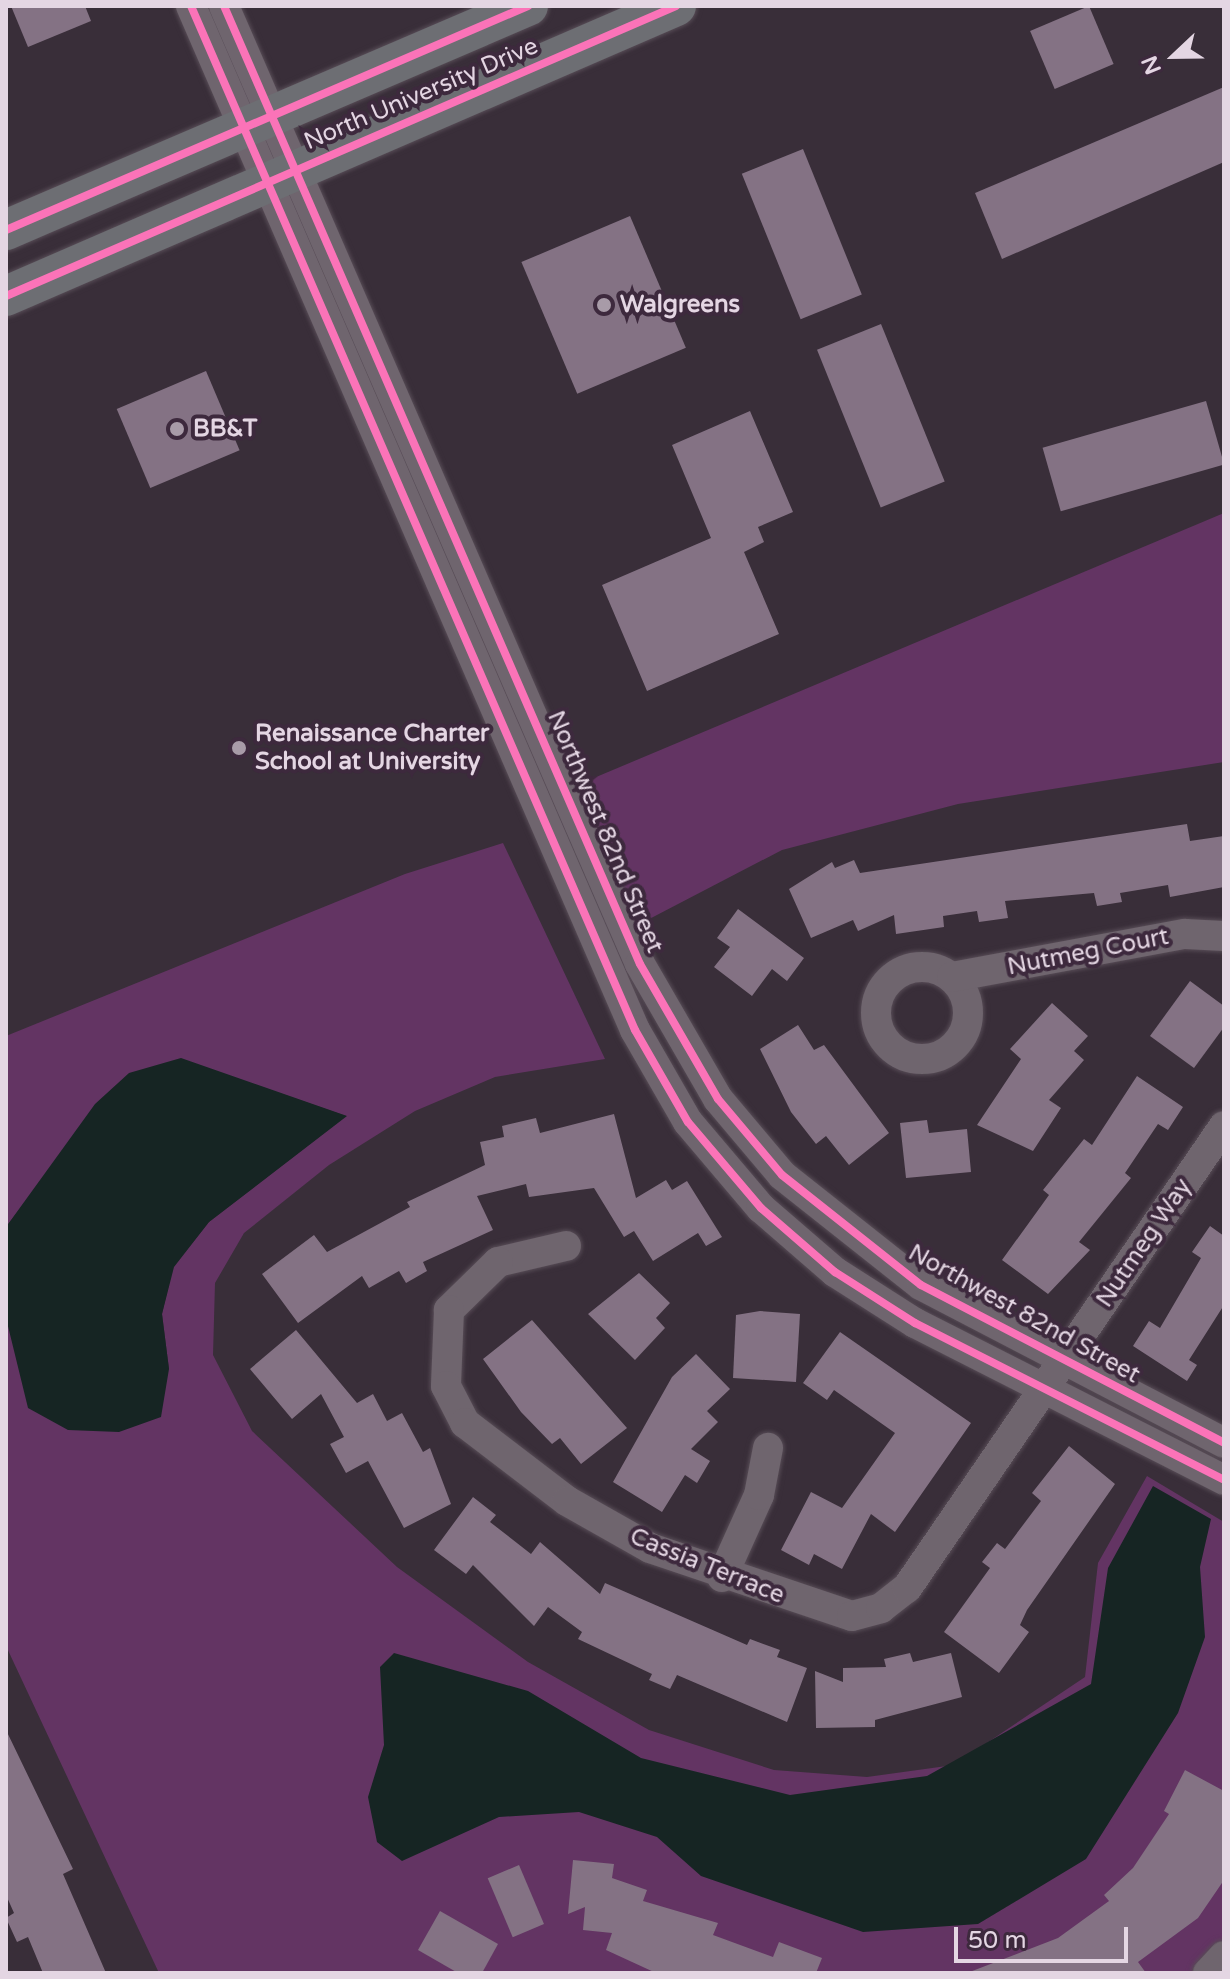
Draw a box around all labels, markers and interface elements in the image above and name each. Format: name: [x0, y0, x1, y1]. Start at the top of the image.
north arrow: [1134, 16, 1214, 96]
street label: North University Drive: [300, 32, 542, 156]
text: N: [1136, 52, 1167, 78]
place label: Walgreens: [620, 291, 740, 319]
marker: Walgreens: [595, 296, 613, 314]
place label: BB&T: [193, 415, 257, 443]
marker: BB&T: [168, 420, 186, 438]
street label: Northwest 82nd Street: [541, 707, 669, 957]
place label: Renaissance Charter School at University: [255, 720, 489, 776]
marker: Renaissance Charter School at University: [230, 739, 248, 757]
street label: Nutmeg Court: [1005, 922, 1171, 982]
street label: Nutmeg Way: [1090, 1173, 1198, 1313]
street label: Northwest 82nd Street: [903, 1238, 1145, 1390]
street label: Cassia Terrace: [626, 1522, 788, 1610]
scale bar: [958, 1911, 1132, 1961]
text: 50 m: [968, 1926, 1026, 1955]

